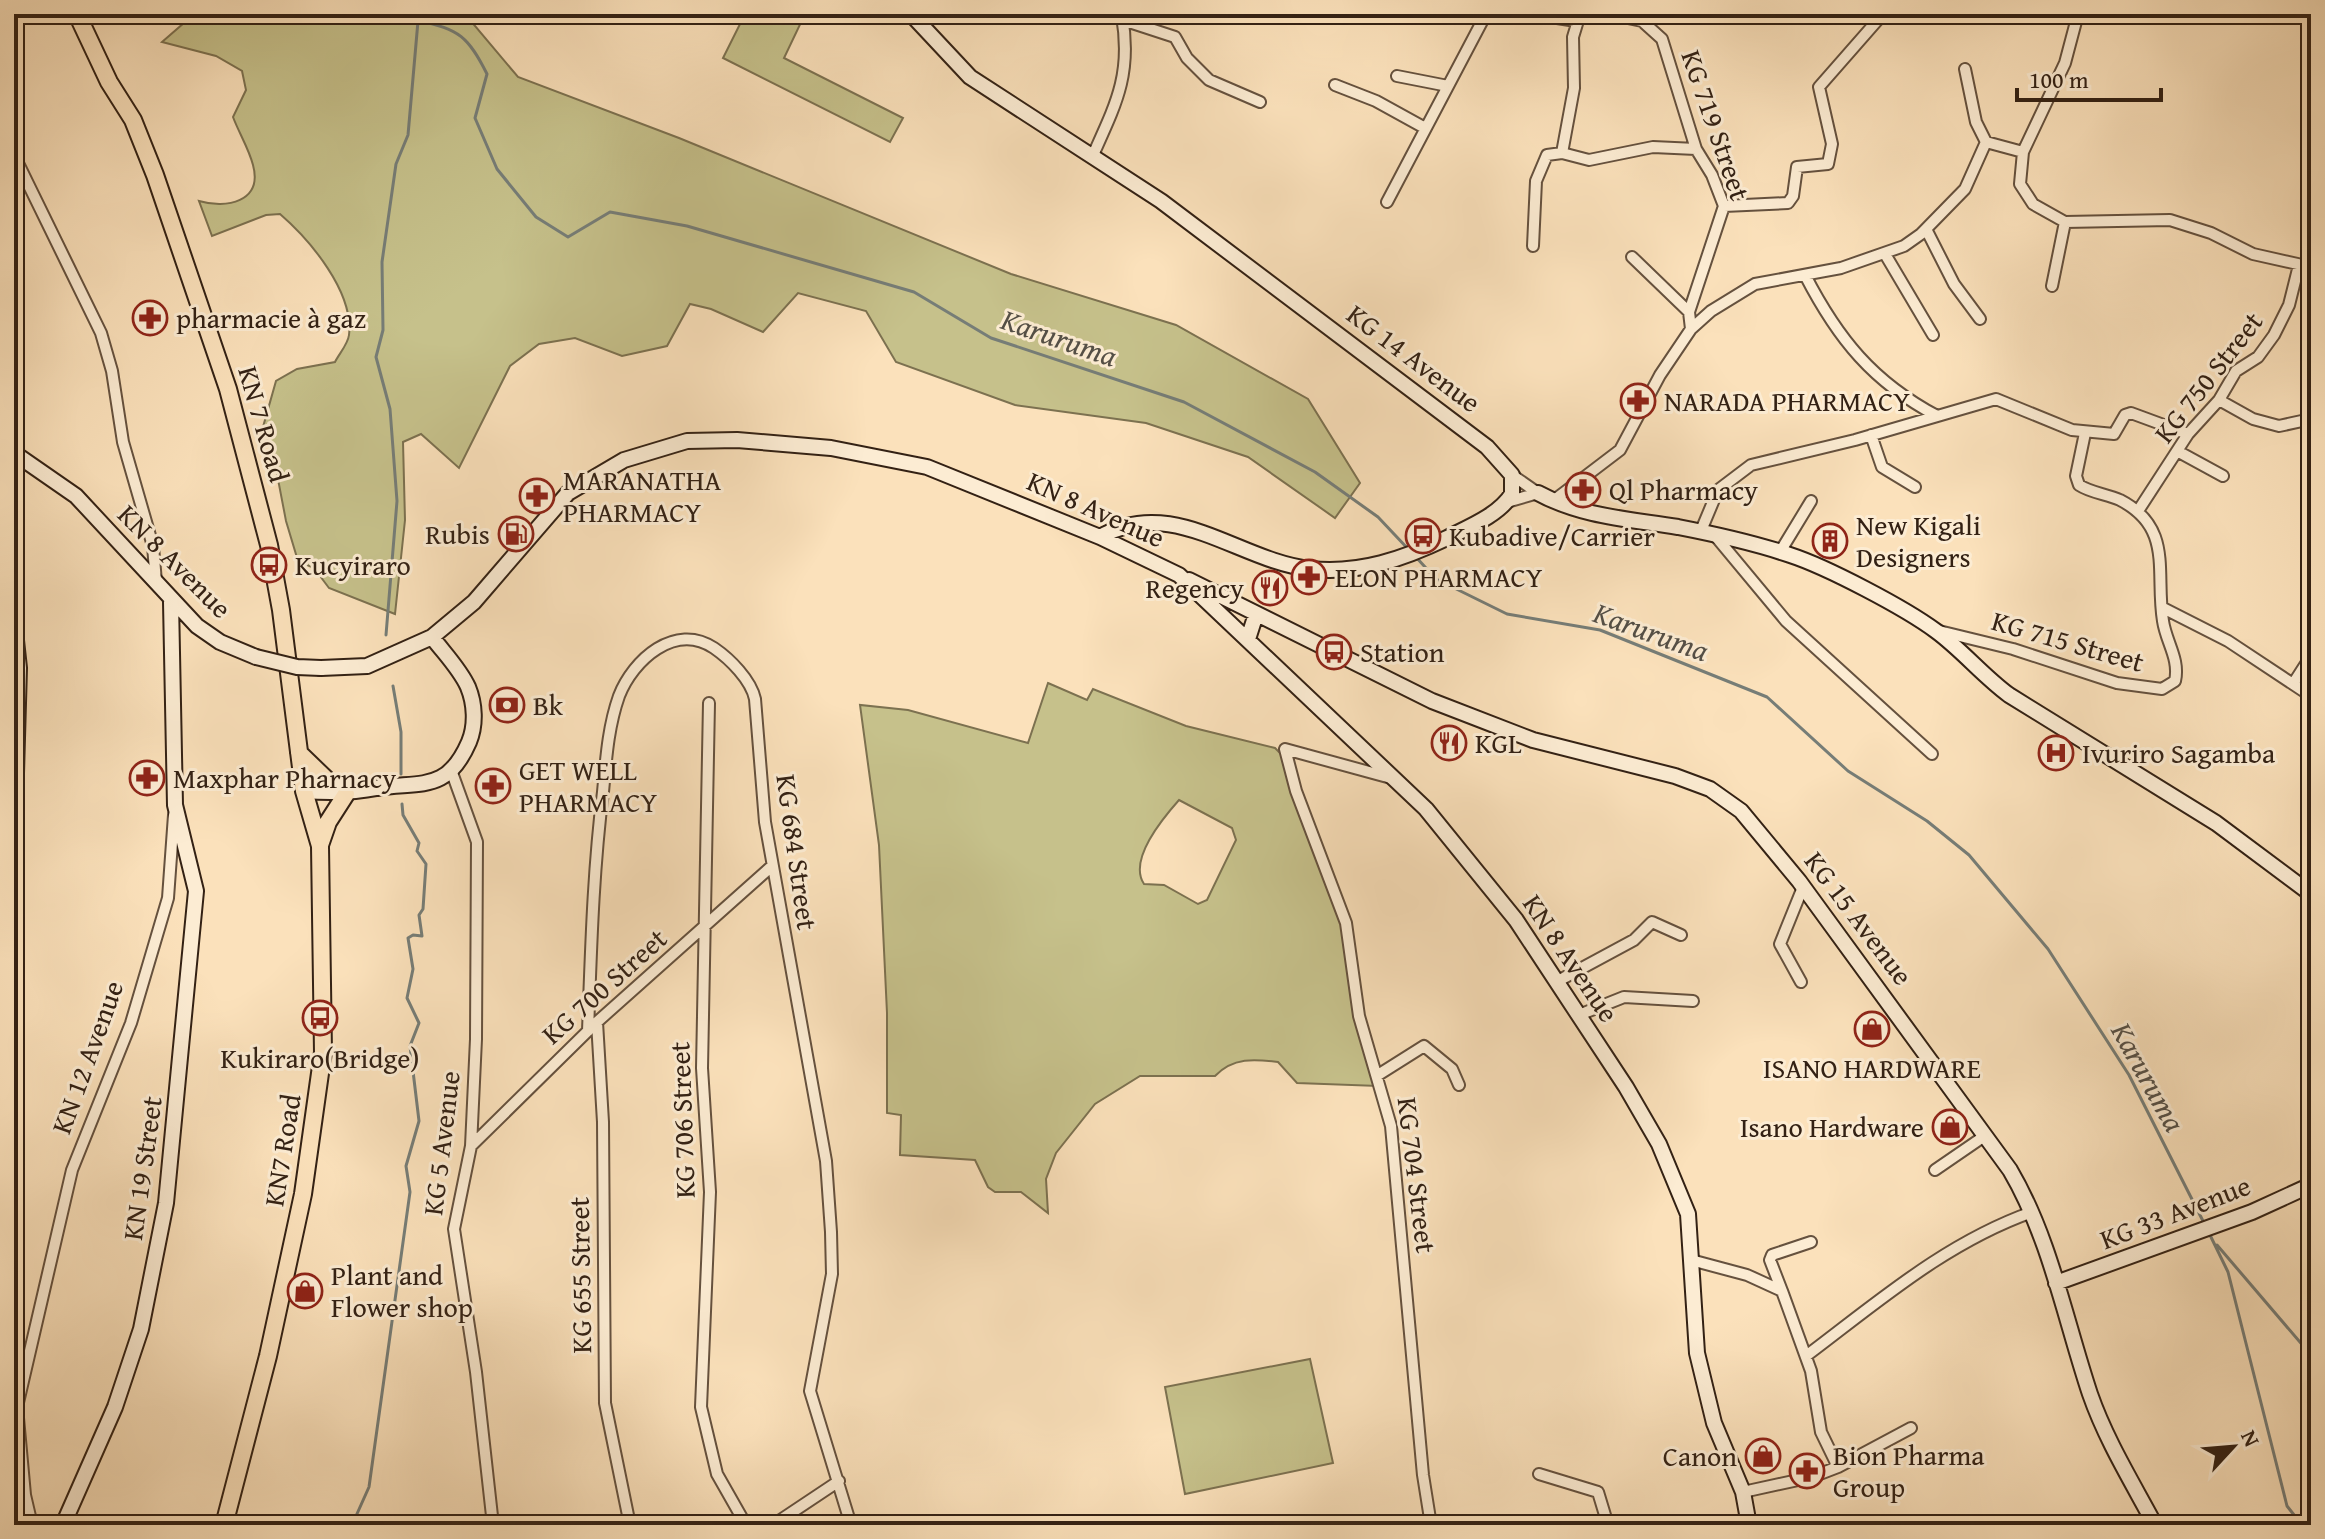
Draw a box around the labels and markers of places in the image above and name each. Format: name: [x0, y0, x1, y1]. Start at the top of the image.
place label: pharmacie à gaz: [176, 297, 366, 338]
pharmacy icon: pharmacie à gaz: [131, 299, 169, 337]
place label: NARADA PHARMACY: [1664, 380, 1910, 421]
pharmacy icon: NARADA PHARMACY: [1619, 382, 1657, 420]
place label: MARANATHA PHARMACY: [563, 459, 721, 532]
place label: Ql Pharmacy: [1609, 469, 1758, 510]
pharmacy icon: Ql Pharmacy: [1564, 471, 1602, 509]
pharmacy icon: MARANATHA PHARMACY: [518, 477, 556, 515]
place label: New Kigali Designers: [1856, 504, 1981, 577]
place label: Rubis: [425, 513, 490, 554]
fuel station icon: Rubis: [497, 515, 535, 553]
place label: Kubadive/Carrier: [1449, 515, 1655, 556]
bus stop icon: Kubadive/Carrier: [1404, 517, 1442, 555]
building icon: New Kigali Designers: [1811, 522, 1849, 560]
place label: Kucyiraro: [295, 544, 411, 585]
bus stop icon: Kucyiraro: [250, 546, 288, 584]
place label: ELON PHARMACY: [1335, 556, 1543, 597]
pharmacy icon: ELON PHARMACY: [1290, 558, 1328, 596]
place label: Regency: [1146, 567, 1244, 608]
restaurant icon: Regency: [1251, 569, 1289, 607]
place label: Station: [1360, 631, 1445, 672]
bus stop icon: Station: [1315, 633, 1353, 671]
place label: Bk: [533, 684, 564, 725]
bank icon: Bk: [488, 686, 526, 724]
place label: KGL: [1475, 722, 1522, 763]
restaurant icon: KGL: [1430, 724, 1468, 762]
place label: Ivuriro Sagamba: [2082, 732, 2276, 773]
hospital icon: Ivuriro Sagamba: [2037, 734, 2075, 772]
place label: GET WELL PHARMACY: [519, 749, 657, 822]
place label: Maxphar Pharnacy: [173, 757, 396, 798]
pharmacy icon: Maxphar Pharnacy: [128, 759, 166, 797]
pharmacy icon: GET WELL PHARMACY: [474, 767, 512, 805]
bus stop icon: Kukiraro(Bridge): [301, 999, 339, 1037]
shop icon: ISANO HARDWARE: [1853, 1010, 1891, 1048]
place label: Kukiraro(Bridge): [220, 1037, 420, 1078]
place label: ISANO HARDWARE: [1763, 1047, 1981, 1088]
place label: Isano Hardware: [1740, 1106, 1924, 1147]
shop icon: Isano Hardware: [1931, 1108, 1969, 1146]
place label: Plant and Flower shop: [331, 1254, 473, 1327]
shop icon: Plant and Flower shop: [286, 1272, 324, 1310]
place label: Bion Pharma Group: [1833, 1434, 1985, 1507]
place label: Canon: [1663, 1435, 1737, 1476]
shop icon: Canon: [1744, 1437, 1782, 1475]
pharmacy icon: Bion Pharma Group: [1788, 1452, 1826, 1490]

